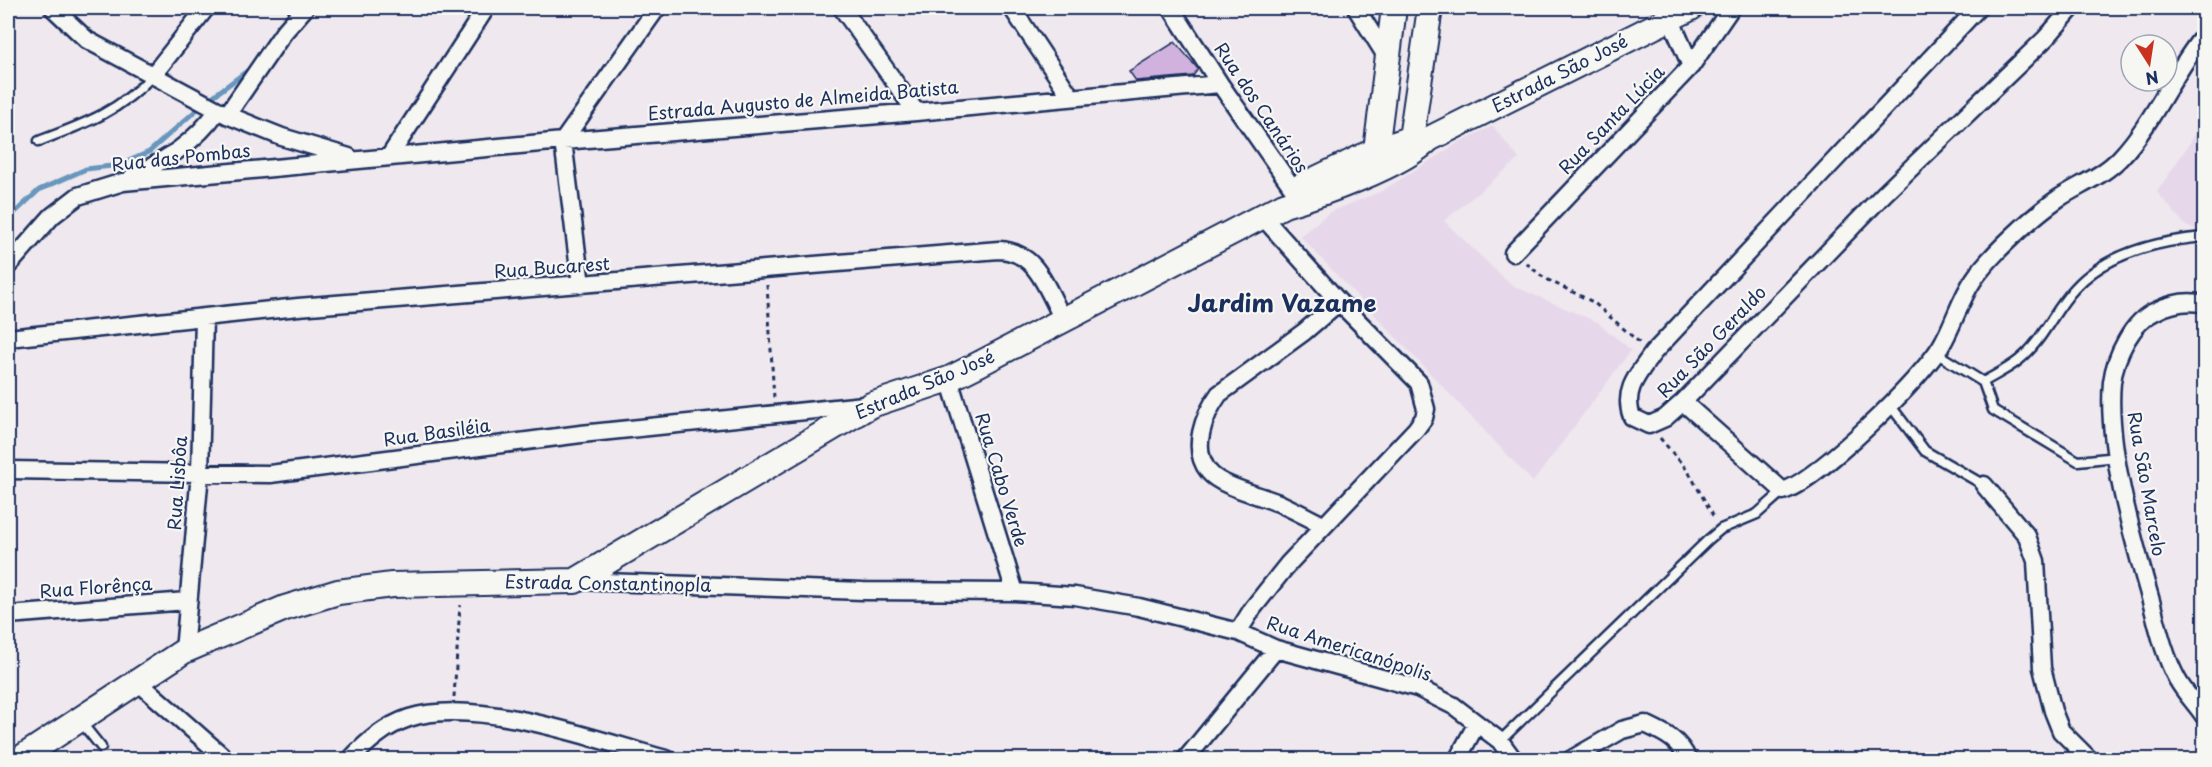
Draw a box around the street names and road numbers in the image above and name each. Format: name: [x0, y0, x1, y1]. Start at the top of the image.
street label: Estrada São José: [1487, 27, 1632, 119]
street label: Rua dos Canários: [1208, 36, 1316, 178]
street label: Rua Santa Lúcia: [1552, 58, 1671, 180]
street label: Estrada Augusto de Almeida Batista: [646, 72, 960, 127]
street label: Rua das Pombas: [110, 136, 252, 177]
street label: Rua Bucarest: [493, 249, 611, 284]
street label: Rua São Geraldo: [1650, 279, 1772, 403]
street label: Estrada São José: [850, 342, 999, 425]
street label: Rua Cabo Verde: [969, 409, 1036, 550]
street label: Rua São Marcelo: [2121, 409, 2173, 558]
street label: Rua Basiléia: [382, 411, 492, 452]
street label: Rua Lisbôa: [160, 434, 193, 531]
street label: Estrada Constantinopla: [504, 567, 712, 598]
street label: Rua Florênça: [39, 569, 154, 604]
street label: Rua Americanópolis: [1264, 608, 1435, 687]

